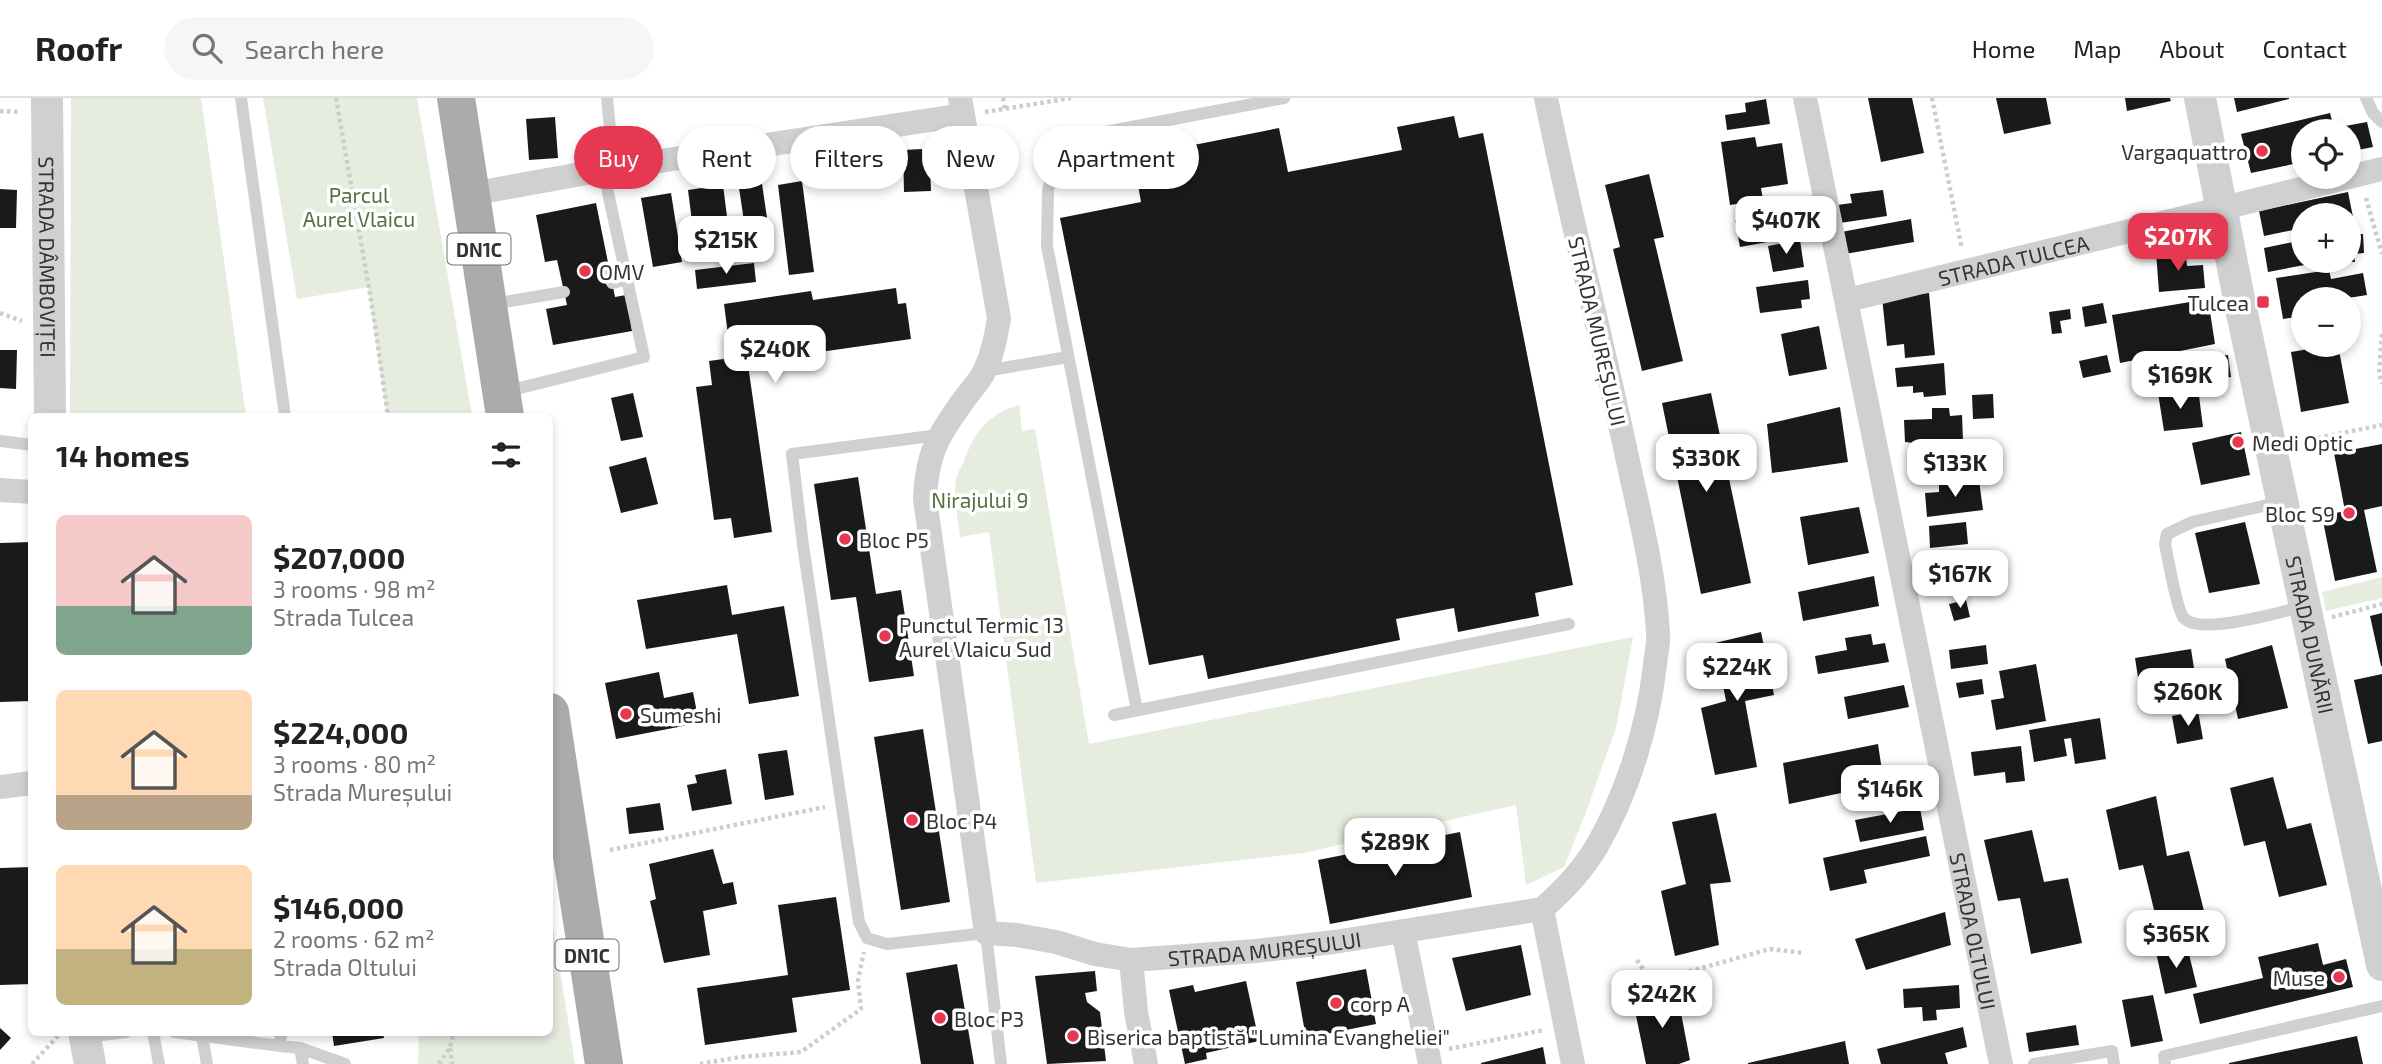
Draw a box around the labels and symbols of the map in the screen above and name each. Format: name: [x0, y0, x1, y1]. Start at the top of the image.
place label: Vargaquattro: [2121, 139, 2248, 164]
marker: Vargaquattro: [2254, 143, 2270, 159]
street label: STRADA DÂMBOVIȚEI: [35, 156, 62, 358]
park label: Parcul Aurel Vlaicu: [303, 182, 415, 231]
pin: $407K: [1737, 197, 1835, 256]
pin: $207K: [2129, 214, 2227, 273]
pin: $215K: [677, 216, 775, 276]
street label: STRADA TULCEA: [1935, 229, 2091, 290]
road number: DN1C: [448, 234, 510, 265]
street label: STRADA MUREȘULUI: [1562, 234, 1632, 429]
place label: OMV: [599, 259, 644, 284]
marker: OMV: [577, 263, 593, 279]
place label: Tulcea: [2188, 290, 2249, 315]
marker: Tulcea: [2255, 294, 2271, 310]
pin: $240K: [726, 326, 824, 385]
pin: $169K: [2131, 352, 2229, 411]
place label: Medi Optic: [2252, 430, 2353, 455]
pin: $330K: [1657, 434, 1755, 494]
marker: Medi Optic: [2230, 434, 2246, 450]
pin: $133K: [1906, 440, 2004, 499]
park label: Nirajului 9: [931, 487, 1029, 513]
place label: Bloc S9: [2265, 501, 2335, 526]
marker: Bloc S9: [2341, 505, 2357, 521]
place label: Bloc P5: [859, 527, 929, 552]
marker: Bloc P5: [837, 531, 853, 547]
pin: $167K: [1911, 550, 2009, 610]
street label: STRADA DUNĂRII: [2282, 553, 2340, 716]
place label: Punctul Termic 13 Aurel Vlaicu Sud: [899, 612, 1064, 661]
marker: Punctul Termic 13 Aurel Vlaicu Sud: [877, 628, 893, 644]
pin: $224K: [1688, 644, 1786, 703]
pin: $260K: [2139, 668, 2237, 728]
place label: Sumeshi: [640, 702, 722, 727]
marker: Sumeshi: [618, 706, 634, 722]
pin: $146K: [1841, 766, 1939, 825]
place label: Bloc P4: [926, 808, 997, 833]
marker: Bloc P4: [904, 812, 920, 828]
pin: $289K: [1346, 818, 1444, 878]
street label: STRADA OLTULUI: [1946, 850, 2002, 1012]
pin: $365K: [2127, 910, 2225, 970]
street label: STRADA MUREȘULUI: [1167, 925, 1363, 970]
road number: DN1C: [556, 940, 618, 970]
place label: Muse: [2273, 965, 2325, 990]
marker: Muse: [2331, 969, 2347, 985]
pin: $242K: [1613, 970, 1711, 1030]
place label: corp A: [1350, 991, 1410, 1016]
marker: corp A: [1328, 995, 1344, 1011]
place label: Bloc P3: [954, 1006, 1024, 1031]
marker: Bloc P3: [932, 1010, 948, 1026]
place label: Biserica baptistă "Lumina Evangheliei": [1087, 1024, 1450, 1049]
marker: Biserica baptistă "Lumina Evangheliei": [1065, 1028, 1081, 1044]

